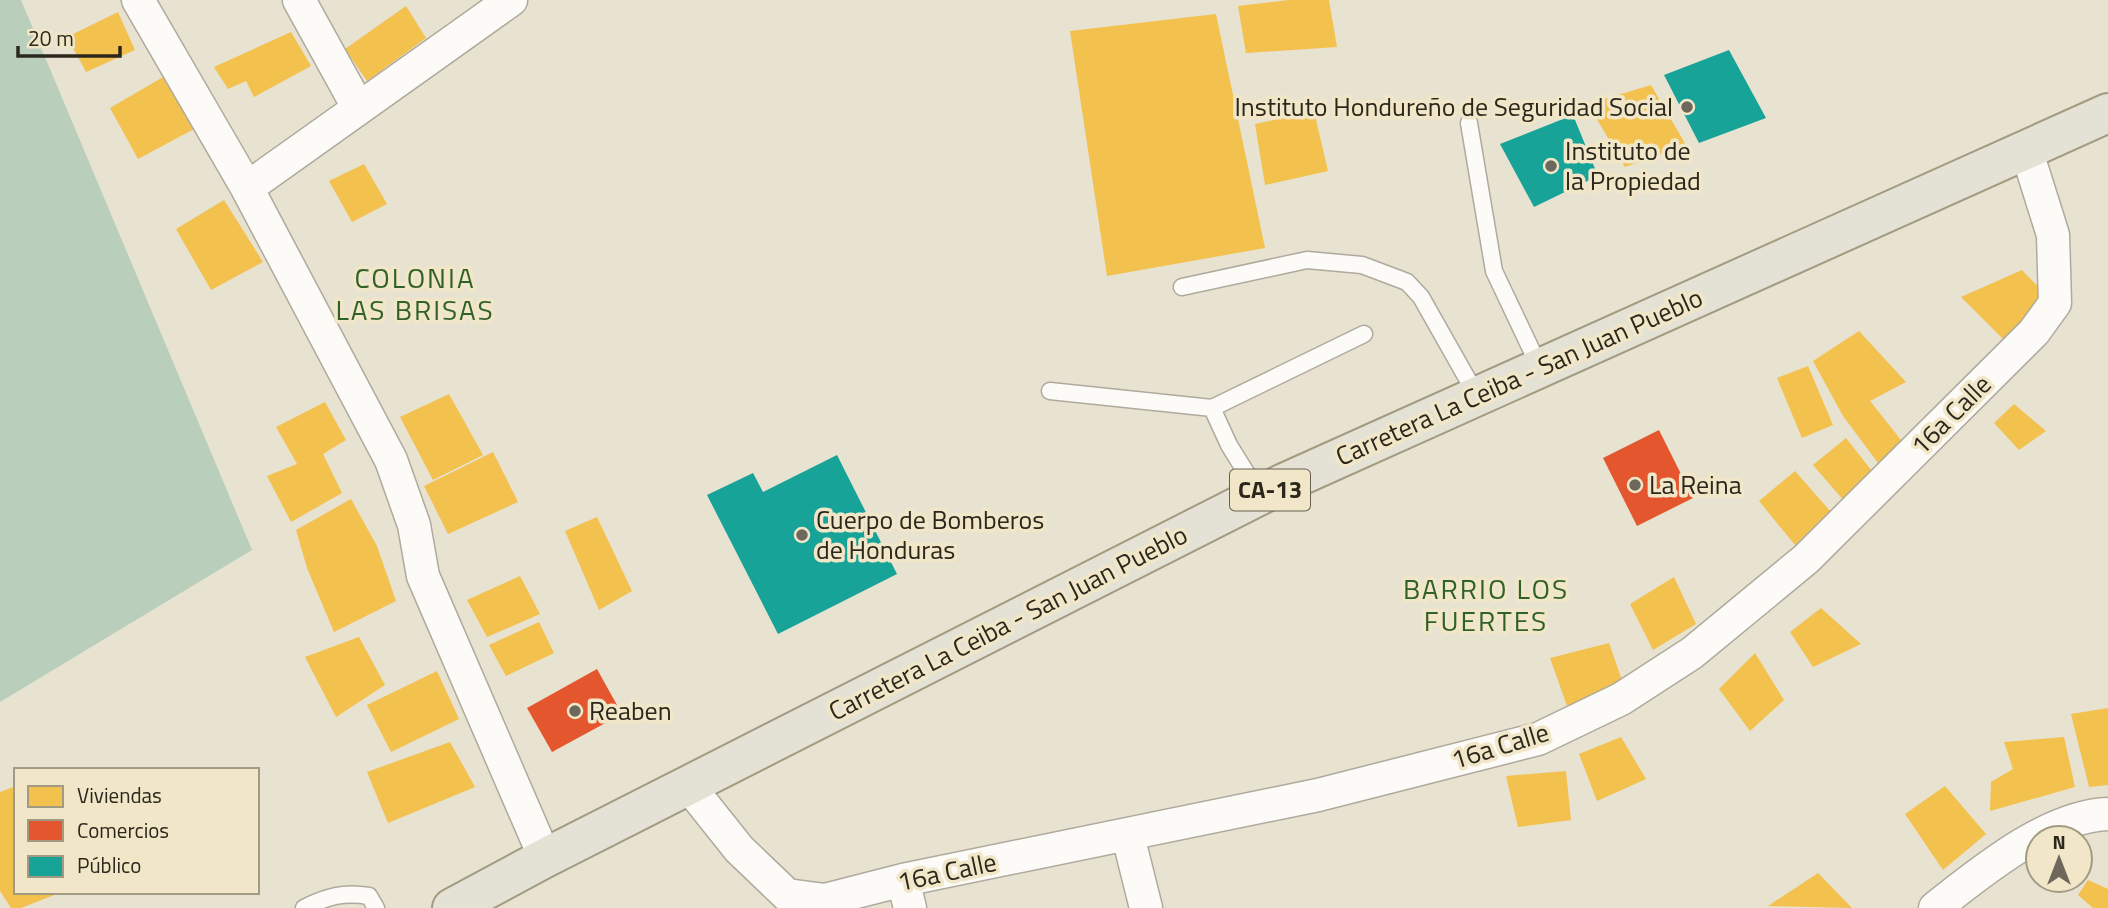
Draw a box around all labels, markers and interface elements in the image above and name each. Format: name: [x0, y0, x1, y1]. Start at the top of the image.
scale bar: [18, 14, 119, 58]
text: 20 m: [28, 22, 74, 54]
place label: Instituto Hondureño de Seguridad Social: [1234, 87, 1673, 126]
marker: Instituto Hondureño de Seguridad Social: [1679, 99, 1695, 115]
place label: Instituto de la Propiedad: [1565, 131, 1701, 200]
marker: Instituto de la Propiedad: [1543, 158, 1559, 174]
district label: COLONIA LAS BRISAS: [335, 256, 495, 331]
street label: Carretera La Ceiba - San Juan Pueblo: [1329, 278, 1709, 475]
street label: 16a Calle: [1901, 365, 2000, 464]
place label: La Reina: [1649, 465, 1742, 504]
road number: CA-13: [1230, 470, 1310, 510]
marker: La Reina: [1627, 477, 1643, 493]
place label: Cuerpo de Bomberos de Honduras: [816, 500, 1044, 569]
street label: Carretera La Ceiba - San Juan Pueblo: [822, 515, 1194, 730]
marker: Cuerpo de Bomberos de Honduras: [794, 527, 810, 543]
district label: BARRIO LOS FUERTES: [1403, 567, 1569, 642]
place label: Reaben: [589, 691, 672, 730]
marker: Reaben: [567, 703, 583, 719]
street label: 16a Calle: [1446, 712, 1553, 779]
legend: [14, 768, 259, 894]
text: Viviendas: [77, 779, 162, 811]
text: Comercios: [77, 814, 169, 846]
north arrow: [2024, 824, 2094, 894]
text: N: [2052, 827, 2066, 856]
street label: 16a Calle: [894, 842, 1000, 901]
text: Público: [77, 849, 141, 881]

